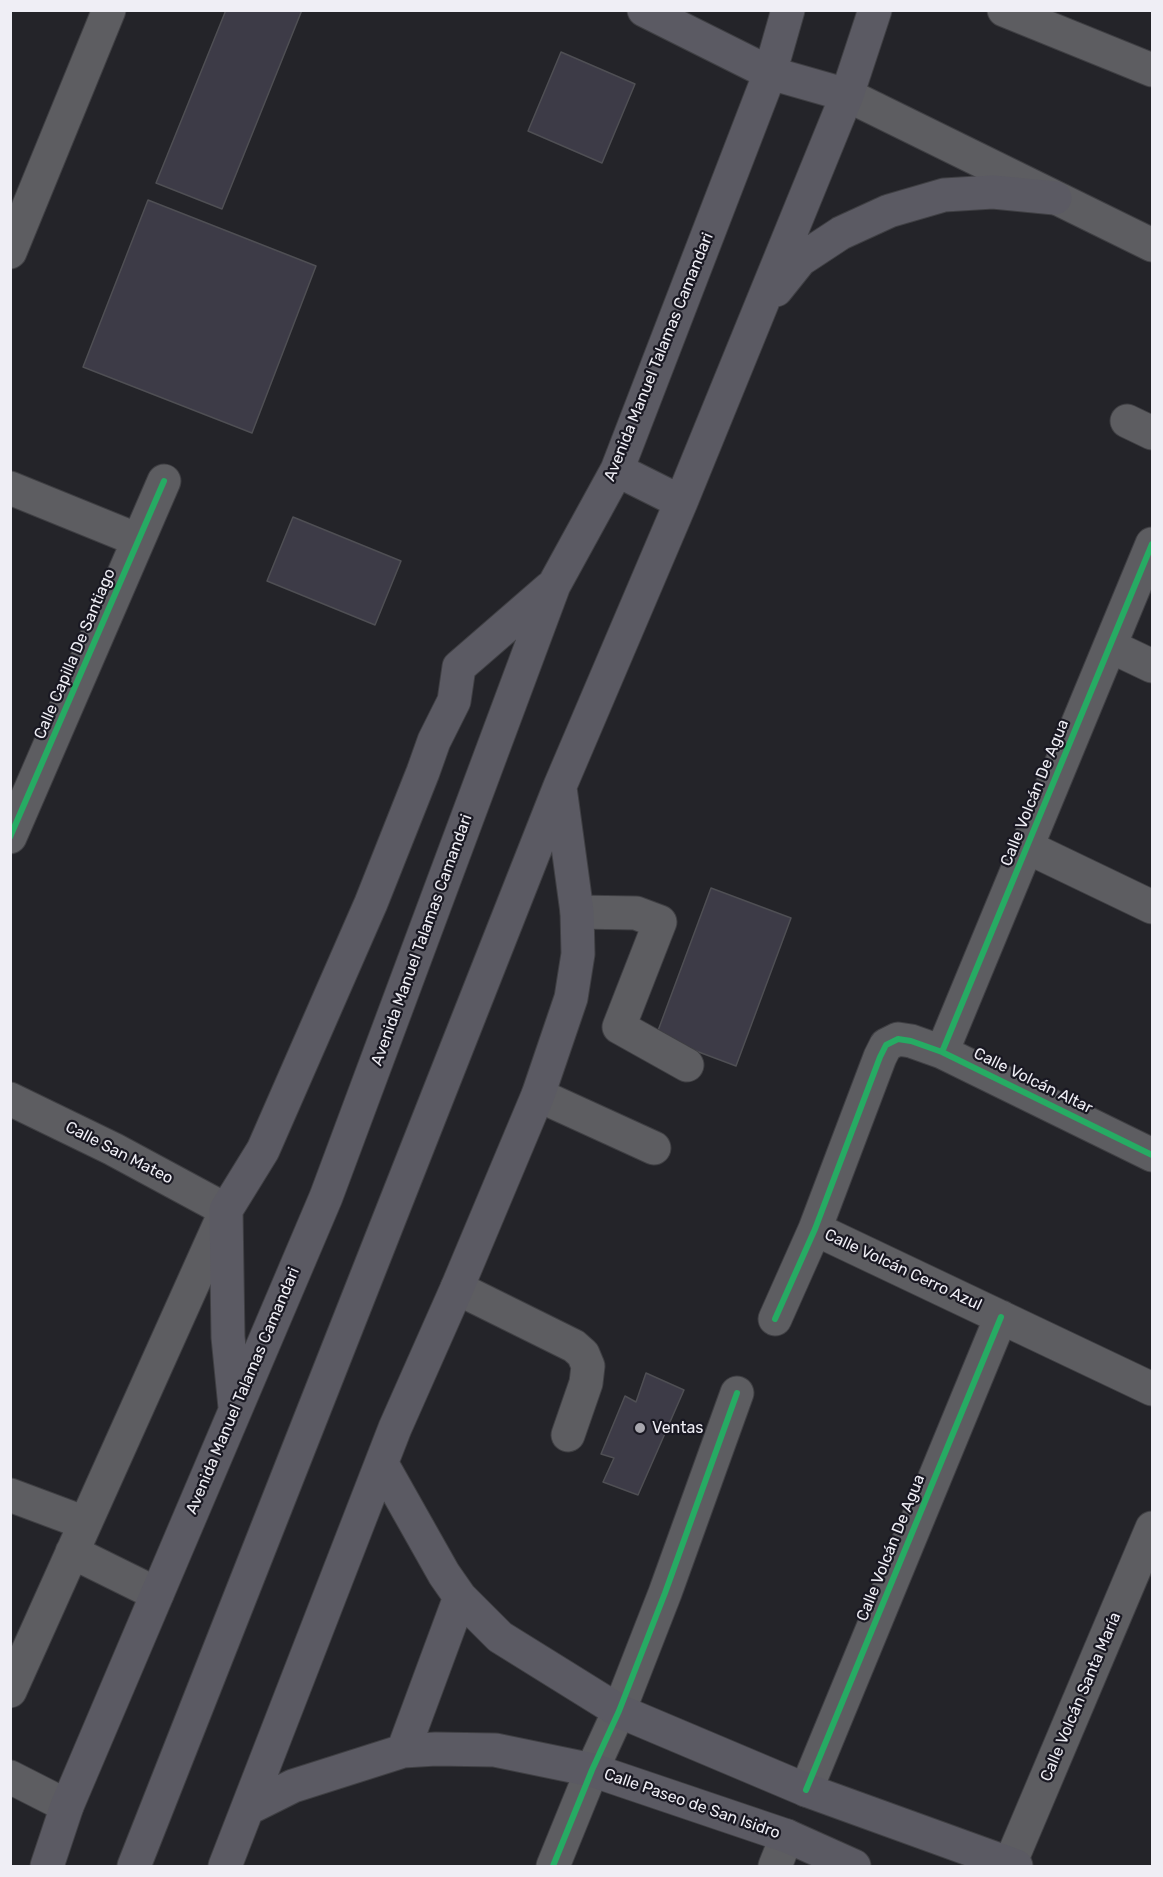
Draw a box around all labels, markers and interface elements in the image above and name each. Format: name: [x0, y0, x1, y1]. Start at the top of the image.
street label: Avenida Manuel Talamas Camandari: [600, 230, 718, 484]
street label: Calle Capilla De Santiago: [30, 566, 120, 742]
street label: Calle Volcán De Agua: [997, 717, 1073, 869]
street label: Avenida Manuel Talamas Camandari: [367, 812, 477, 1068]
street label: Calle Volcán Altar: [970, 1044, 1096, 1118]
street label: Calle San Mateo: [62, 1118, 176, 1188]
street label: Calle Volcán Cerro Azul: [821, 1225, 985, 1315]
street label: Avenida Manuel Talamas Camandari: [182, 1265, 304, 1517]
place label: Ventas: [652, 1418, 703, 1438]
marker: Ventas: [633, 1421, 647, 1435]
street label: Calle Volcán De Agua: [853, 1472, 929, 1624]
street label: Calle Volcán Santa María: [1037, 1610, 1125, 1784]
street label: Calle Paseo de San Isidro: [601, 1765, 783, 1843]

